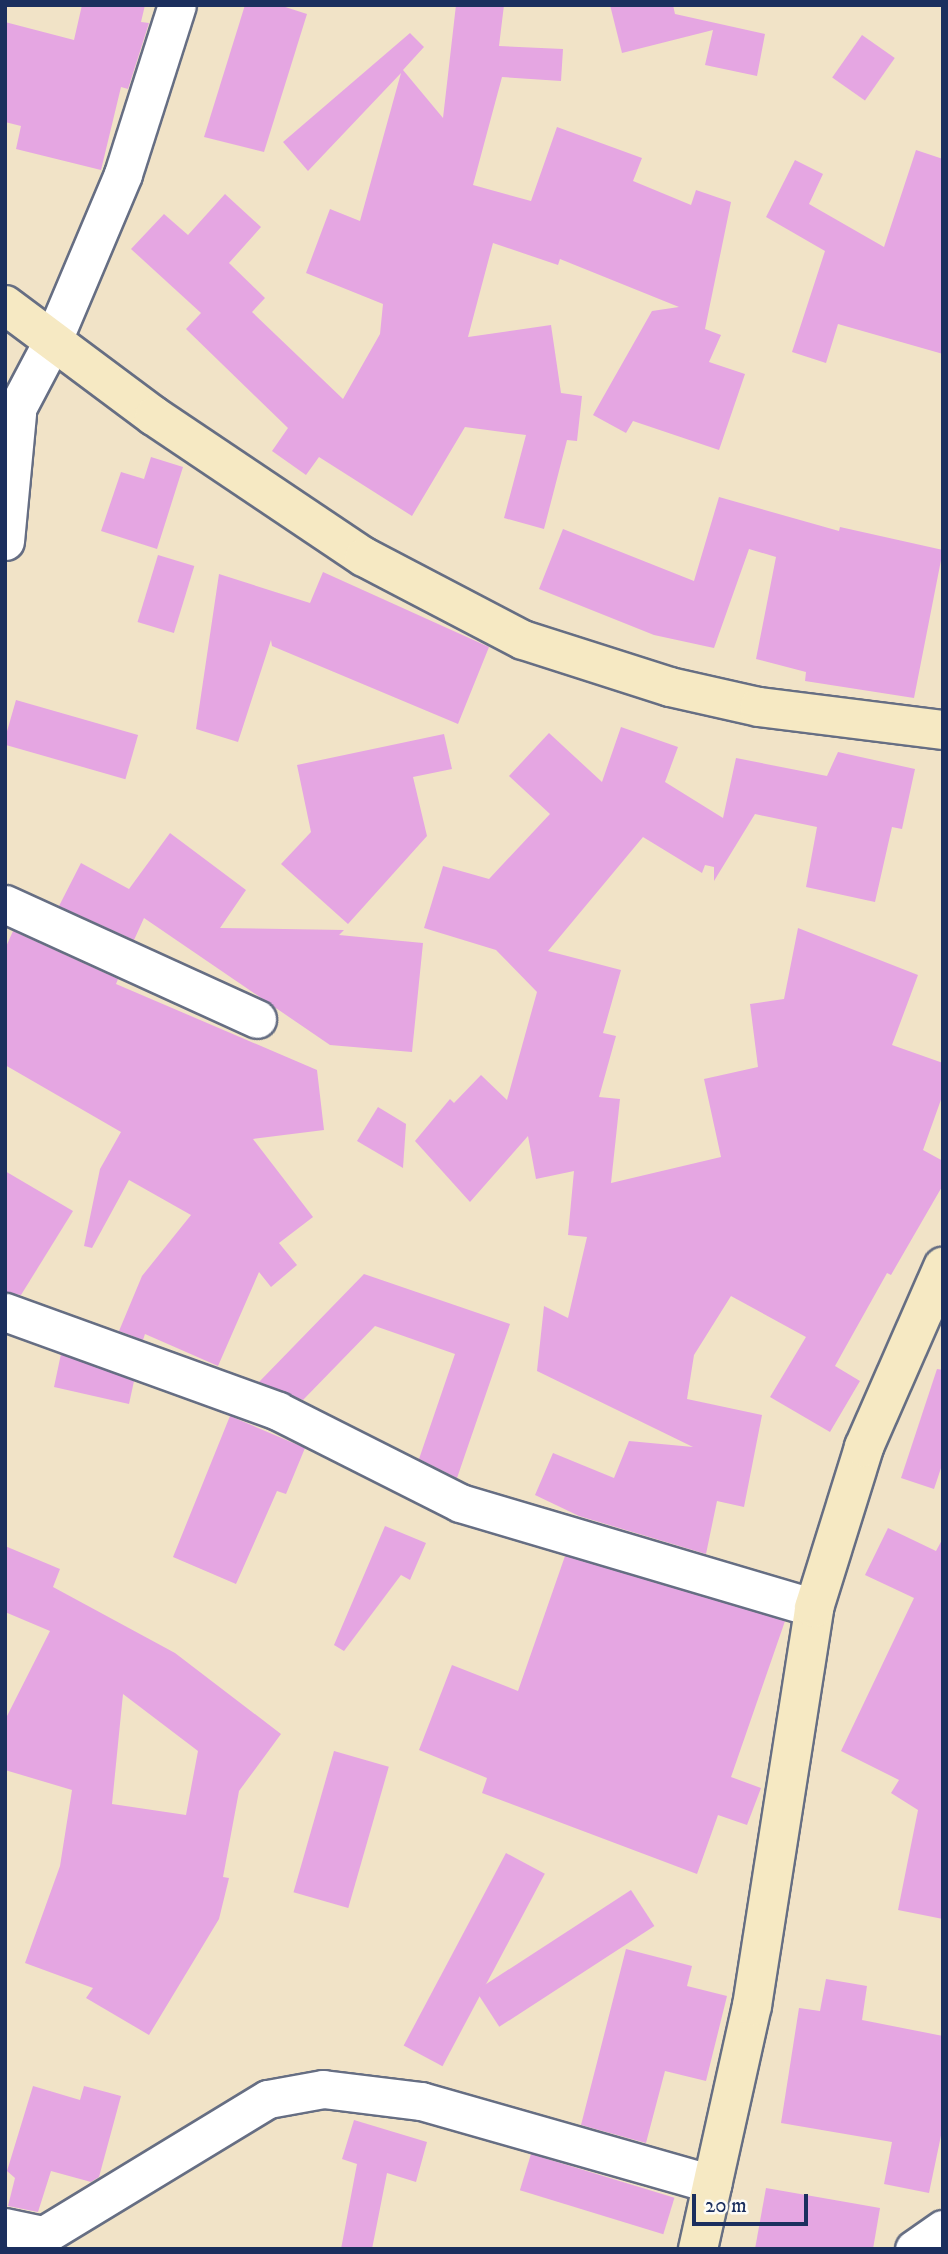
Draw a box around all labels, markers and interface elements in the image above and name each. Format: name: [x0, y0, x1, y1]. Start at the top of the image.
scale bar: [696, 2180, 811, 2224]
text: 20 m: [705, 2193, 747, 2219]

